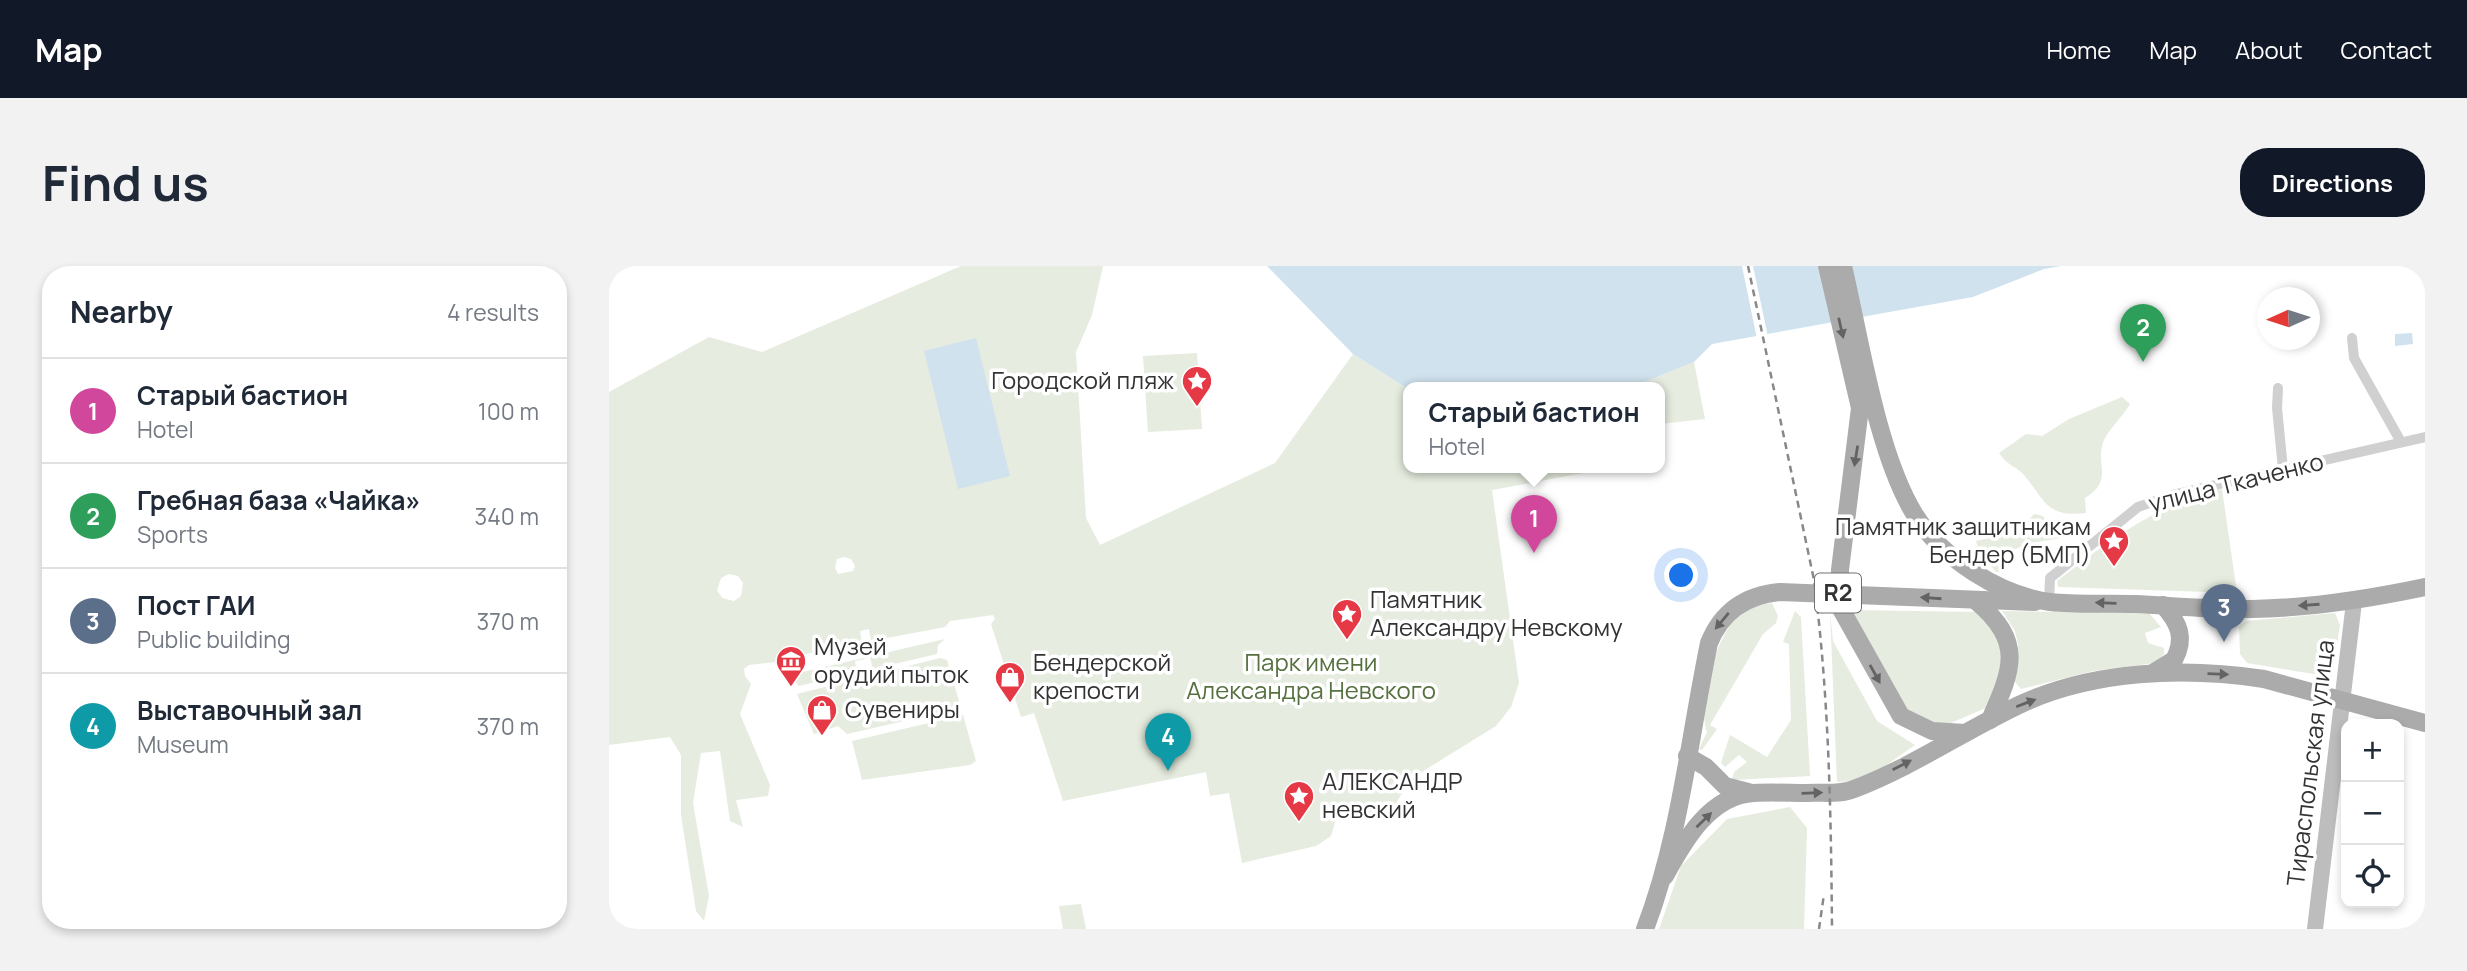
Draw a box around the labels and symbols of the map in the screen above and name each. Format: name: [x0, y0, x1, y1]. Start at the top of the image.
north arrow: [2257, 287, 2320, 350]
pin: 2: [2120, 304, 2166, 362]
one-way arrow: [1835, 317, 1846, 339]
place label: Городской пляж: [991, 363, 1174, 396]
place icon: Городской пляж: [1180, 364, 1214, 408]
street label: улица Ткаченко: [2145, 444, 2327, 519]
one-way arrow: [1850, 445, 1861, 467]
pin: 1: [1511, 495, 1557, 553]
place label: Памятник защитникам Бендер (БМП): [1835, 509, 2091, 570]
place icon: Памятник защитникам Бендер (БМП): [2097, 524, 2131, 568]
your location: [1664, 558, 1698, 592]
road number: R2: [1815, 574, 1861, 612]
place label: Памятник Александру Невскому: [1370, 582, 1623, 643]
pin: 3: [2201, 584, 2247, 642]
one-way arrow: [1920, 592, 1942, 603]
place icon: Памятник Александру Невскому: [1330, 597, 1364, 641]
one-way arrow: [2095, 597, 2117, 609]
one-way arrow: [2298, 600, 2320, 611]
one-way arrow: [1714, 612, 1730, 630]
place label: Музей орудий пыток: [814, 629, 969, 690]
street label: Тираспольская улица: [2278, 638, 2341, 888]
museum icon: Музей орудий пыток: [774, 644, 808, 688]
place label: Бендерской крепости: [1033, 645, 1171, 706]
park label: Парк имени Александра Невского: [1186, 645, 1436, 706]
shop icon: Бендерской крепости: [993, 660, 1027, 704]
one-way arrow: [1869, 664, 1881, 683]
one-way arrow: [2207, 668, 2229, 679]
place label: Сувениры: [845, 692, 960, 725]
shop icon: Сувениры: [805, 693, 839, 737]
one-way arrow: [2015, 697, 2036, 708]
pin: 4: [1145, 713, 1191, 771]
one-way arrow: [1892, 760, 1912, 771]
place label: АЛЕКСАНДР невский: [1322, 764, 1463, 825]
place icon: АЛЕКСАНДР невский: [1282, 779, 1316, 823]
one-way arrow: [1801, 787, 1823, 798]
one-way arrow: [1695, 811, 1712, 828]

